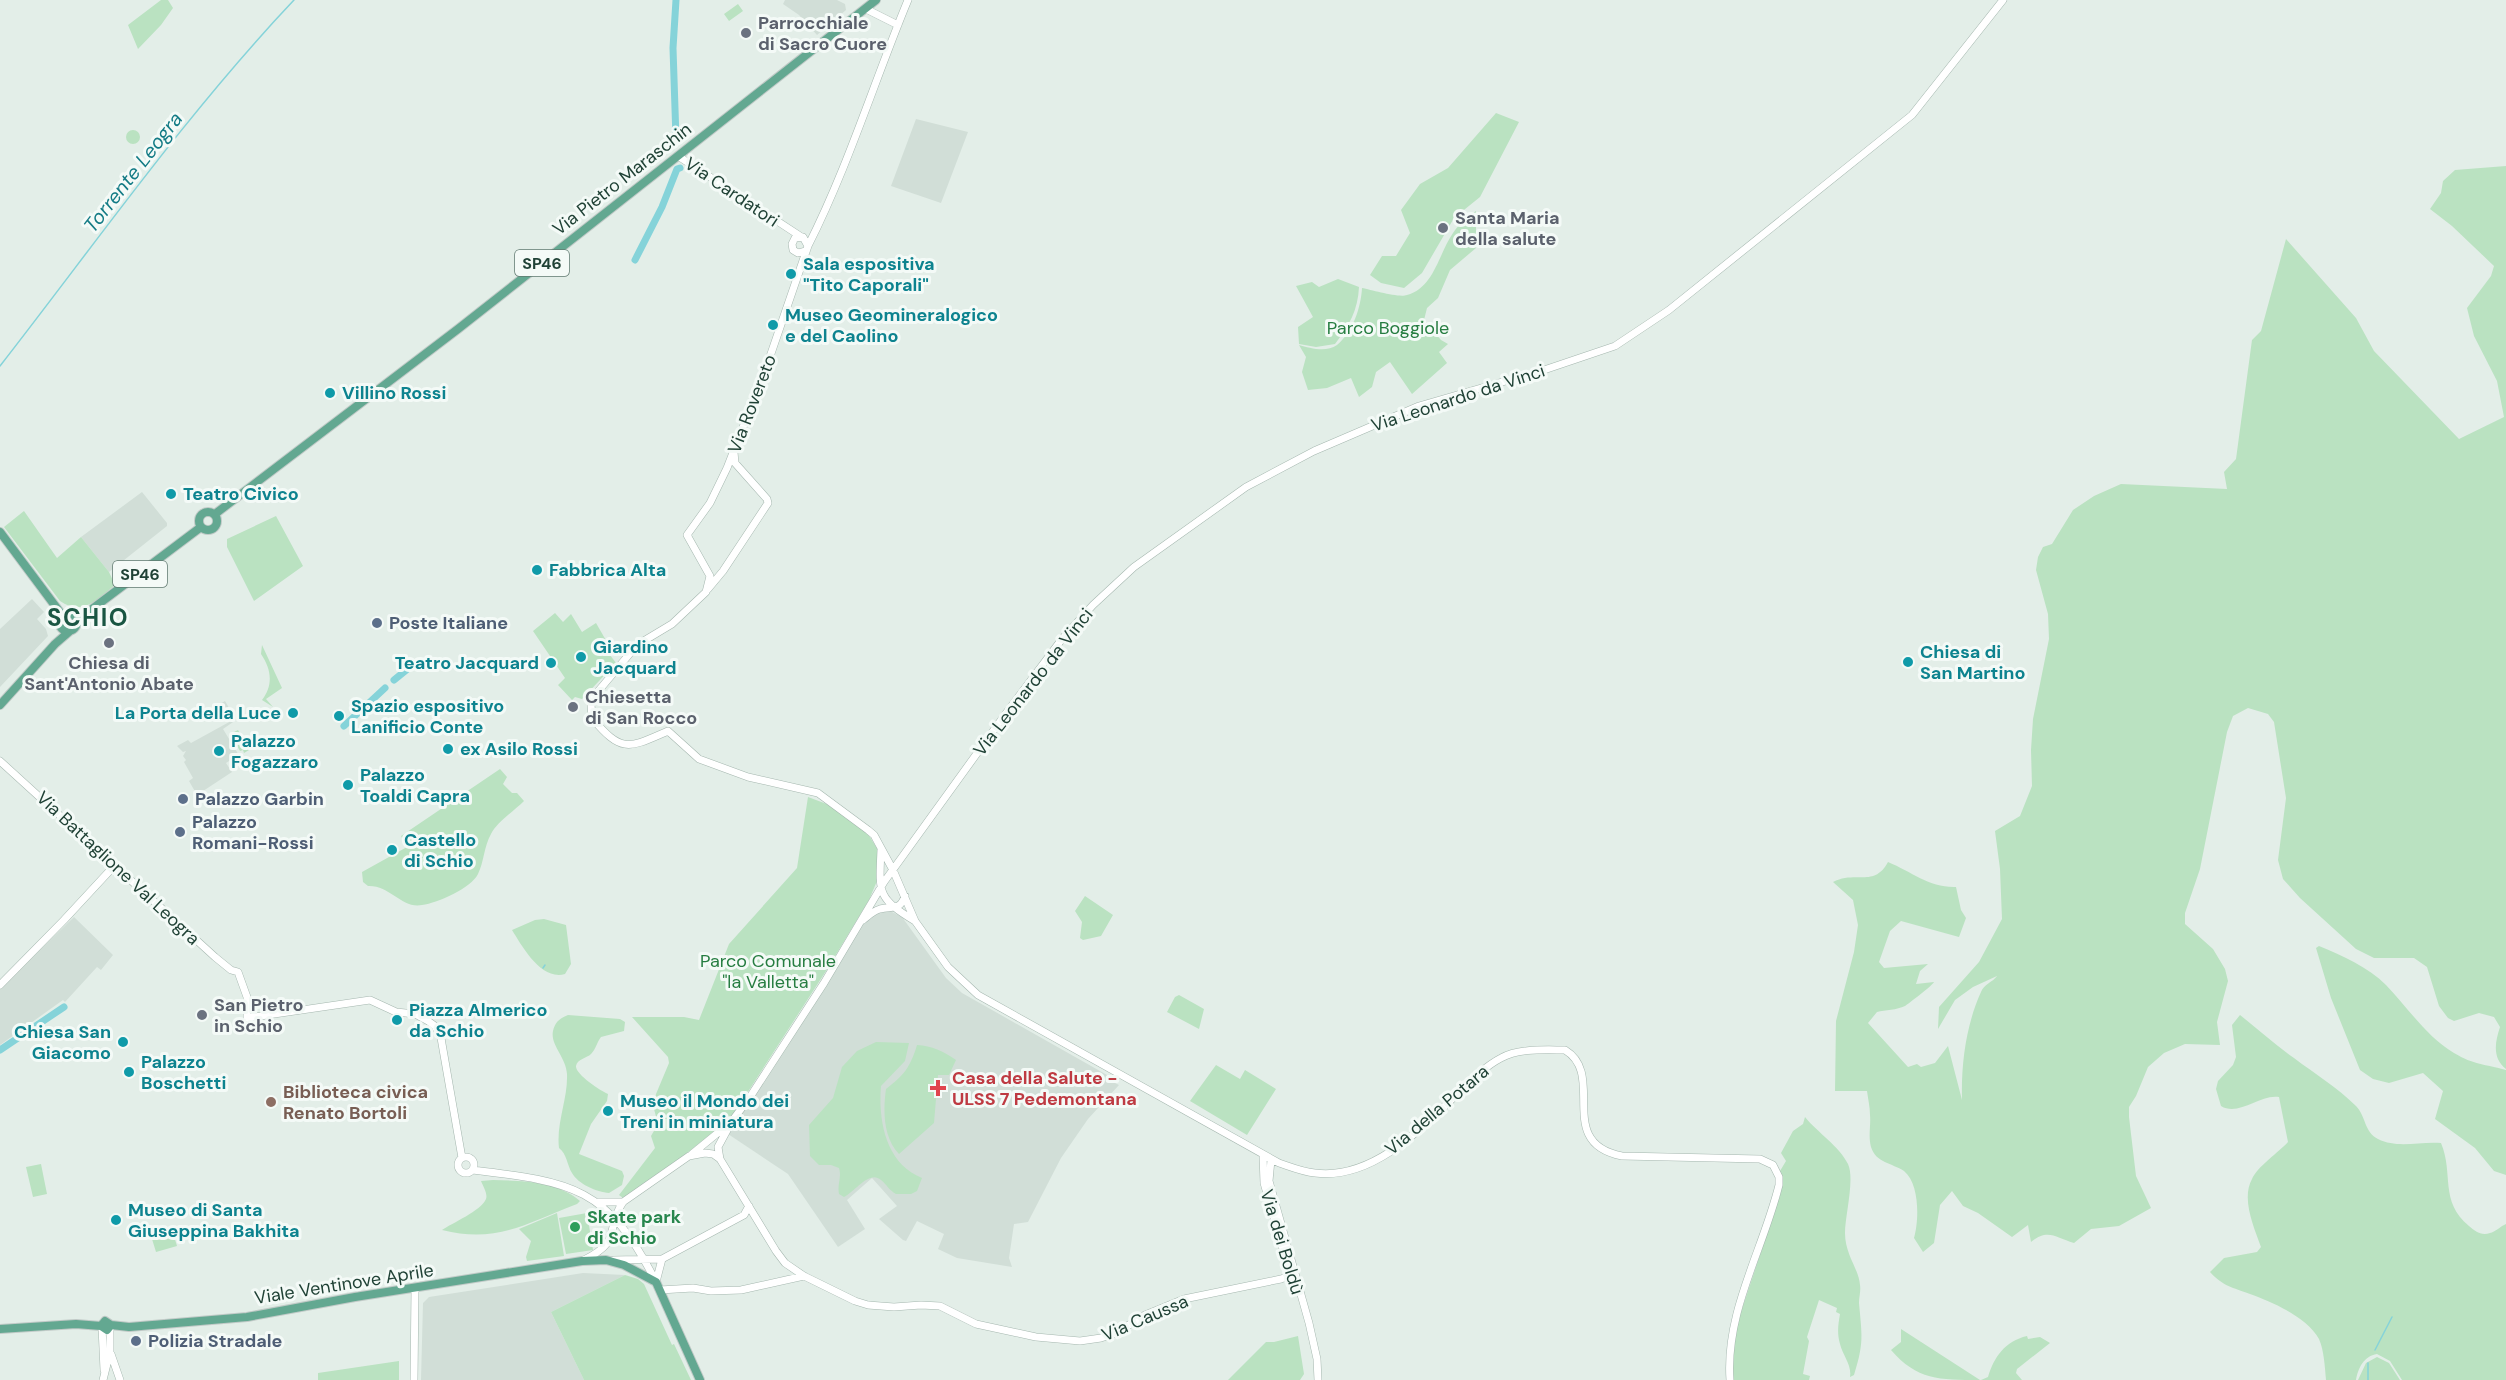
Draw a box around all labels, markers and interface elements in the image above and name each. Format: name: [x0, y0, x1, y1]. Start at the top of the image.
place label: Parrocchiale di Sacro Cuore: [758, 11, 887, 56]
marker: Parrocchiale di Sacro Cuore: [739, 26, 753, 40]
water label: Torrente Leogra: [78, 106, 188, 238]
street label: Via Pietro Maraschin: [548, 117, 696, 241]
street label: Via Cardatori: [680, 152, 784, 232]
place label: Santa Maria della salute: [1455, 206, 1559, 251]
marker: Santa Maria della salute: [1436, 221, 1450, 235]
road number: SP46: [515, 250, 569, 276]
place label: Sala espositiva "Tito Caporali": [803, 252, 935, 297]
marker: Sala espositiva "Tito Caporali": [784, 267, 798, 281]
place label: Museo Geomineralogico e del Caolino: [785, 303, 998, 348]
park label: Parco Boggiole: [1327, 316, 1449, 340]
marker: Museo Geomineralogico e del Caolino: [766, 318, 780, 332]
street label: Via Rovereto: [722, 351, 782, 457]
street label: Via Leonardo da Vinci: [1368, 359, 1548, 437]
place label: Villino Rossi: [342, 381, 446, 405]
marker: Villino Rossi: [323, 386, 337, 400]
place label: Teatro Civico: [183, 482, 299, 506]
marker: Teatro Civico: [164, 487, 178, 501]
place label: Fabbrica Alta: [549, 558, 666, 582]
road number: SP46: [113, 561, 167, 587]
marker: Fabbrica Alta: [530, 563, 544, 577]
district label: SCHIO: [47, 602, 129, 633]
street label: Via Leonardo da Vinci: [968, 603, 1098, 761]
place label: Poste Italiane: [389, 611, 508, 635]
marker: Poste Italiane: [370, 616, 384, 630]
place label: Giardino Jacquard: [593, 635, 677, 680]
marker: Chiesa di Sant'Antonio Abate: [102, 636, 116, 650]
place label: Chiesa di San Martino: [1920, 640, 2025, 685]
marker: Giardino Jacquard: [574, 650, 588, 664]
place label: Chiesa di Sant'Antonio Abate: [24, 651, 194, 696]
place label: Teatro Jacquard: [395, 651, 539, 675]
marker: Chiesa di San Martino: [1901, 655, 1915, 669]
marker: Teatro Jacquard: [544, 656, 558, 670]
place label: Chiesetta di San Rocco: [585, 685, 697, 730]
place label: Spazio espositivo Lanificio Conte: [351, 694, 504, 739]
marker: Chiesetta di San Rocco: [566, 700, 580, 714]
place label: La Porta della Luce: [115, 701, 281, 725]
marker: La Porta della Luce: [286, 706, 300, 720]
marker: Spazio espositivo Lanificio Conte: [332, 709, 346, 723]
place label: Palazzo Fogazzaro: [231, 729, 319, 774]
place label: ex Asilo Rossi: [460, 737, 578, 761]
marker: ex Asilo Rossi: [441, 742, 455, 756]
marker: Palazzo Fogazzaro: [212, 744, 226, 758]
place label: Palazzo Toaldi Capra: [360, 763, 470, 808]
marker: Palazzo Toaldi Capra: [341, 778, 355, 792]
street label: Via Battaglione Val Leogra: [31, 786, 205, 950]
place label: Palazzo Garbin: [195, 787, 324, 811]
marker: Palazzo Garbin: [176, 792, 190, 806]
place label: Palazzo Romani-Rossi: [192, 810, 314, 855]
marker: Palazzo Romani-Rossi: [173, 825, 187, 839]
place label: Castello di Schio: [404, 828, 476, 873]
marker: Castello di Schio: [385, 843, 399, 857]
park label: Parco Comunale "la Valletta": [700, 949, 836, 994]
place label: San Pietro in Schio: [214, 993, 303, 1038]
place label: Piazza Almerico da Schio: [409, 998, 548, 1043]
marker: San Pietro in Schio: [195, 1008, 209, 1022]
marker: Piazza Almerico da Schio: [390, 1013, 404, 1027]
place label: Chiesa San Giacomo: [14, 1020, 111, 1065]
marker: Chiesa San Giacomo: [116, 1035, 130, 1049]
place label: Palazzo Boschetti: [141, 1050, 226, 1095]
street label: Via della Potara: [1380, 1059, 1494, 1161]
marker: Palazzo Boschetti: [122, 1065, 136, 1079]
place label: Casa della Salute - ULSS 7 Pedemontana: [952, 1066, 1137, 1111]
marker: Casa della Salute - ULSS 7 Pedemontana: [929, 1079, 947, 1097]
place label: Biblioteca civica Renato Bortoli: [283, 1080, 428, 1125]
place label: Museo il Mondo dei Treni in miniatura: [620, 1089, 789, 1134]
marker: Biblioteca civica Renato Bortoli: [264, 1095, 278, 1109]
marker: Museo il Mondo dei Treni in miniatura: [601, 1104, 615, 1118]
street label: Via dei Boldù: [1255, 1187, 1309, 1297]
place label: Museo di Santa Giuseppina Bakhita: [128, 1198, 300, 1243]
place label: Skate park di Schio: [587, 1205, 682, 1250]
marker: Museo di Santa Giuseppina Bakhita: [109, 1213, 123, 1227]
marker: Skate park di Schio: [568, 1220, 582, 1234]
street label: Viale Ventinove Aprile: [253, 1258, 435, 1310]
street label: Via Caussa: [1098, 1289, 1192, 1347]
place label: Polizia Stradale: [148, 1329, 283, 1353]
marker: Polizia Stradale: [129, 1334, 143, 1348]

